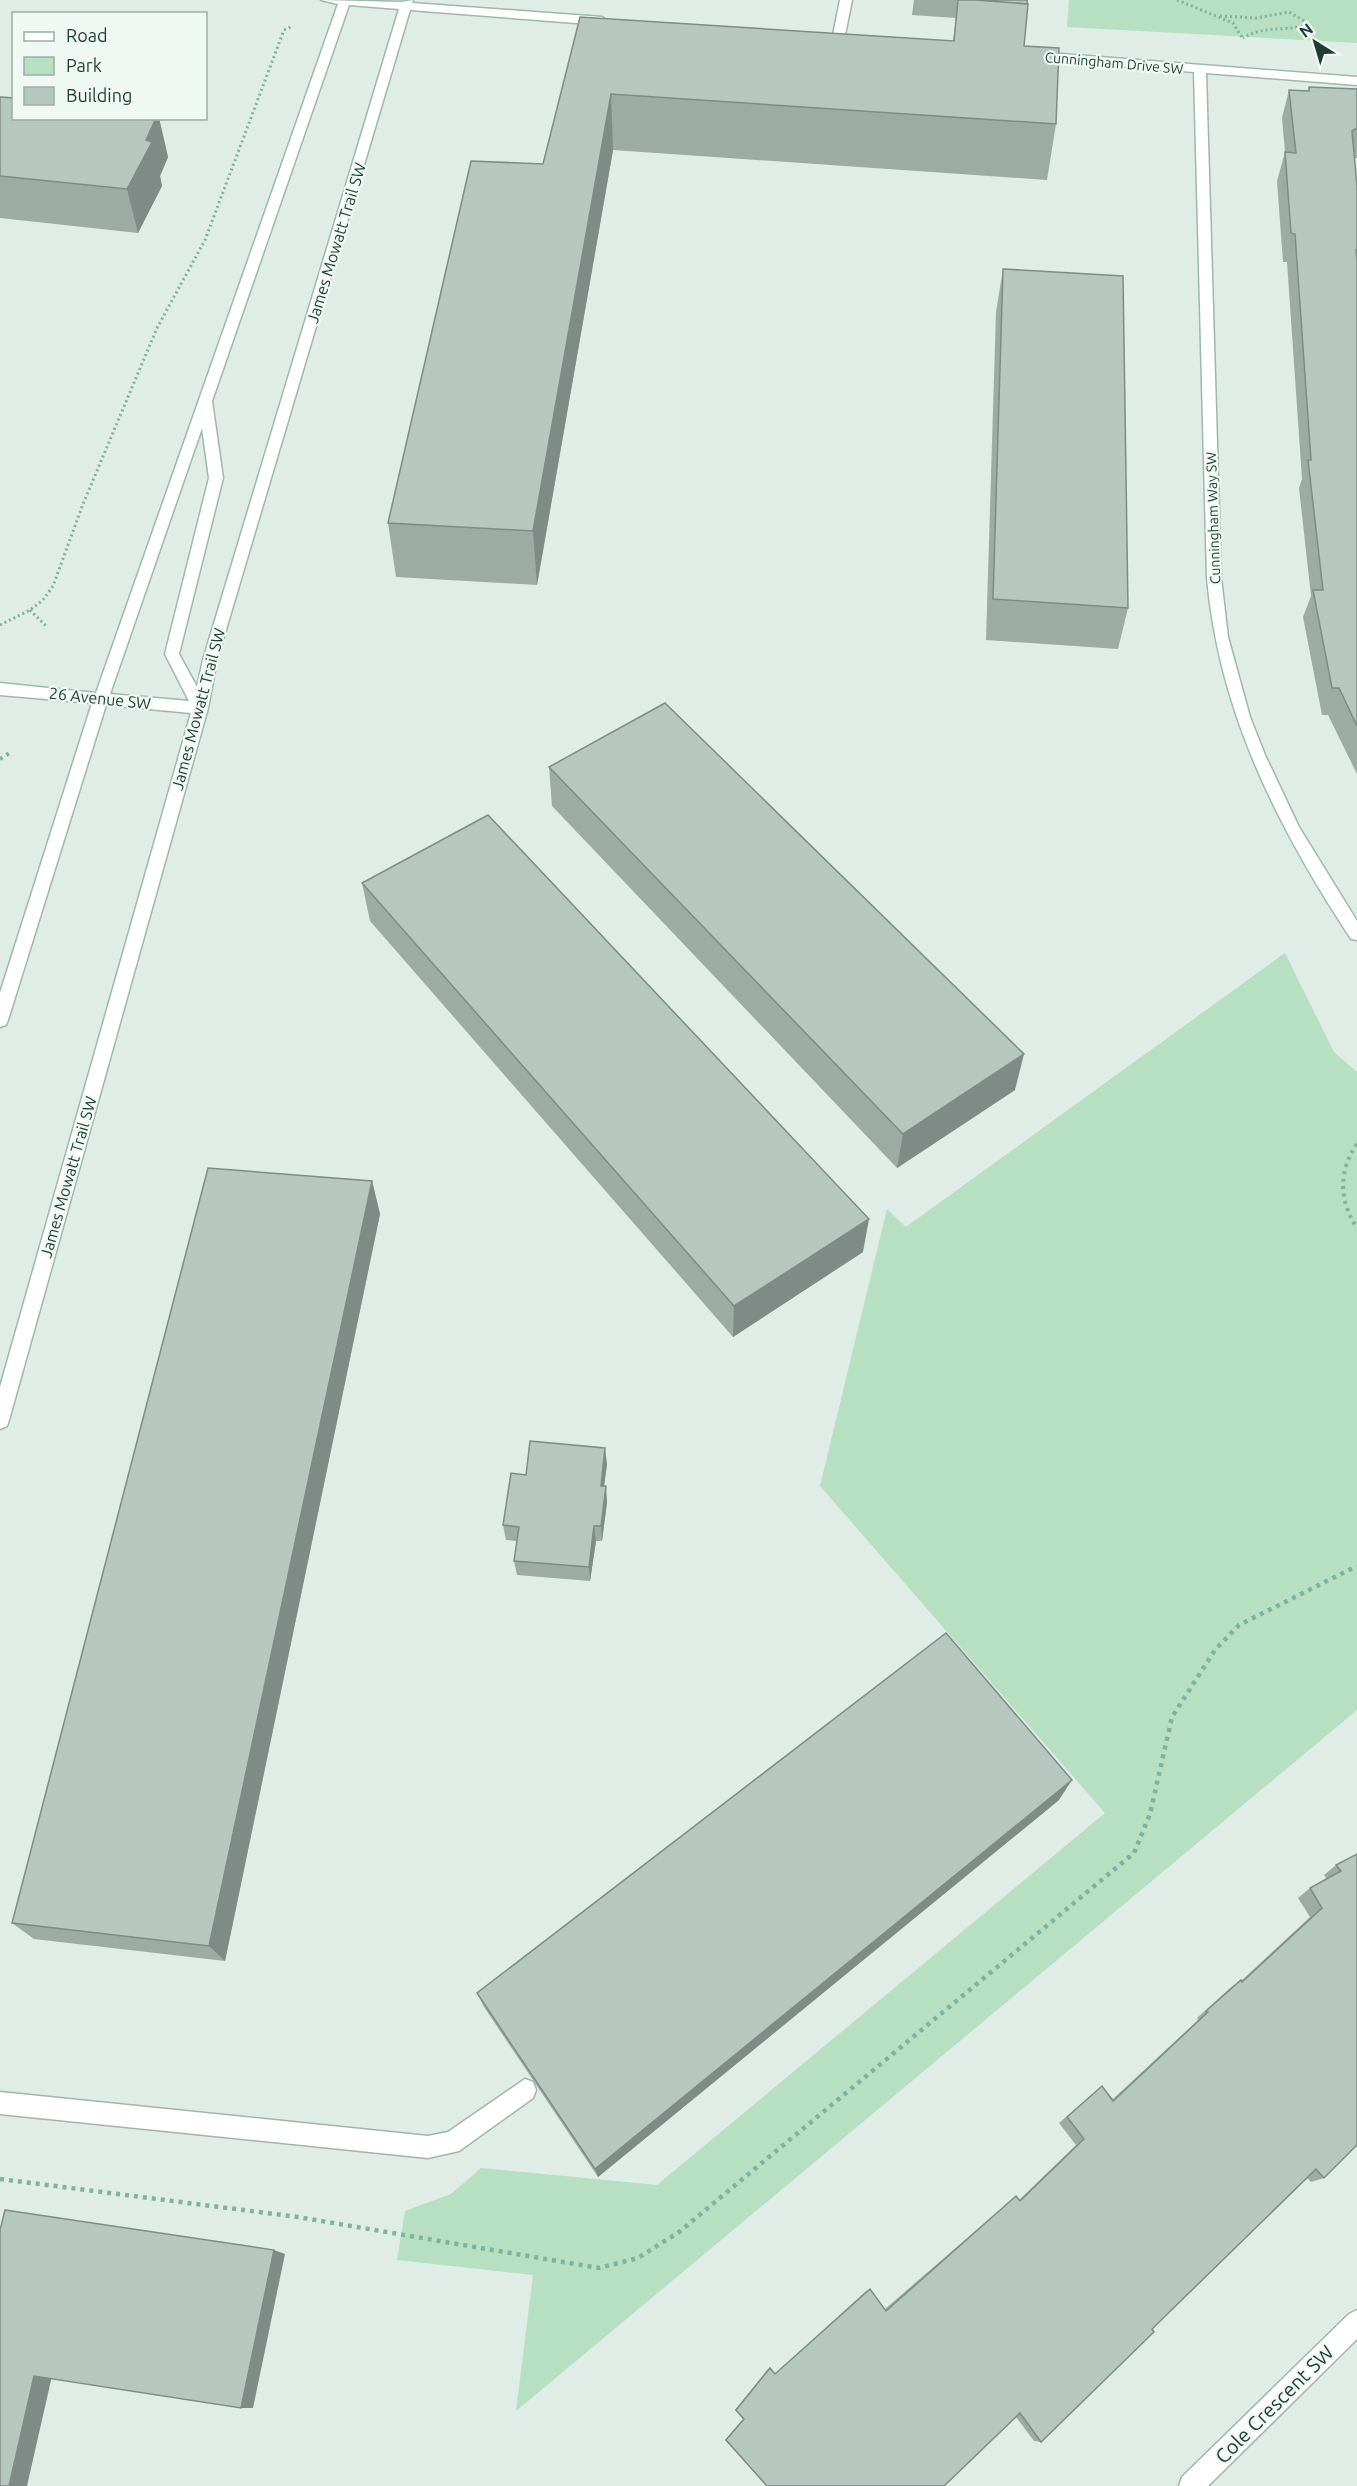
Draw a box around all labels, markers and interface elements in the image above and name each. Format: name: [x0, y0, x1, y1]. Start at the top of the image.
legend: [12, 12, 207, 120]
north arrow: [1285, 12, 1345, 72]
text: N: [1296, 19, 1316, 41]
text: Road: [66, 25, 108, 45]
street label: Cunningham Drive SW: [1044, 49, 1184, 77]
text: Park: [66, 55, 102, 75]
text: Building: [66, 85, 132, 105]
street label: James Mowatt Trail SW: [303, 160, 369, 325]
street label: Cunningham Way SW: [1203, 451, 1223, 584]
street label: James Mowatt Trail SW: [168, 626, 228, 792]
street label: 26 Avenue SW: [48, 684, 152, 712]
street label: James Mowatt Trail SW: [36, 1094, 100, 1260]
street label: Cole Crescent SW: [1210, 2340, 1338, 2468]

